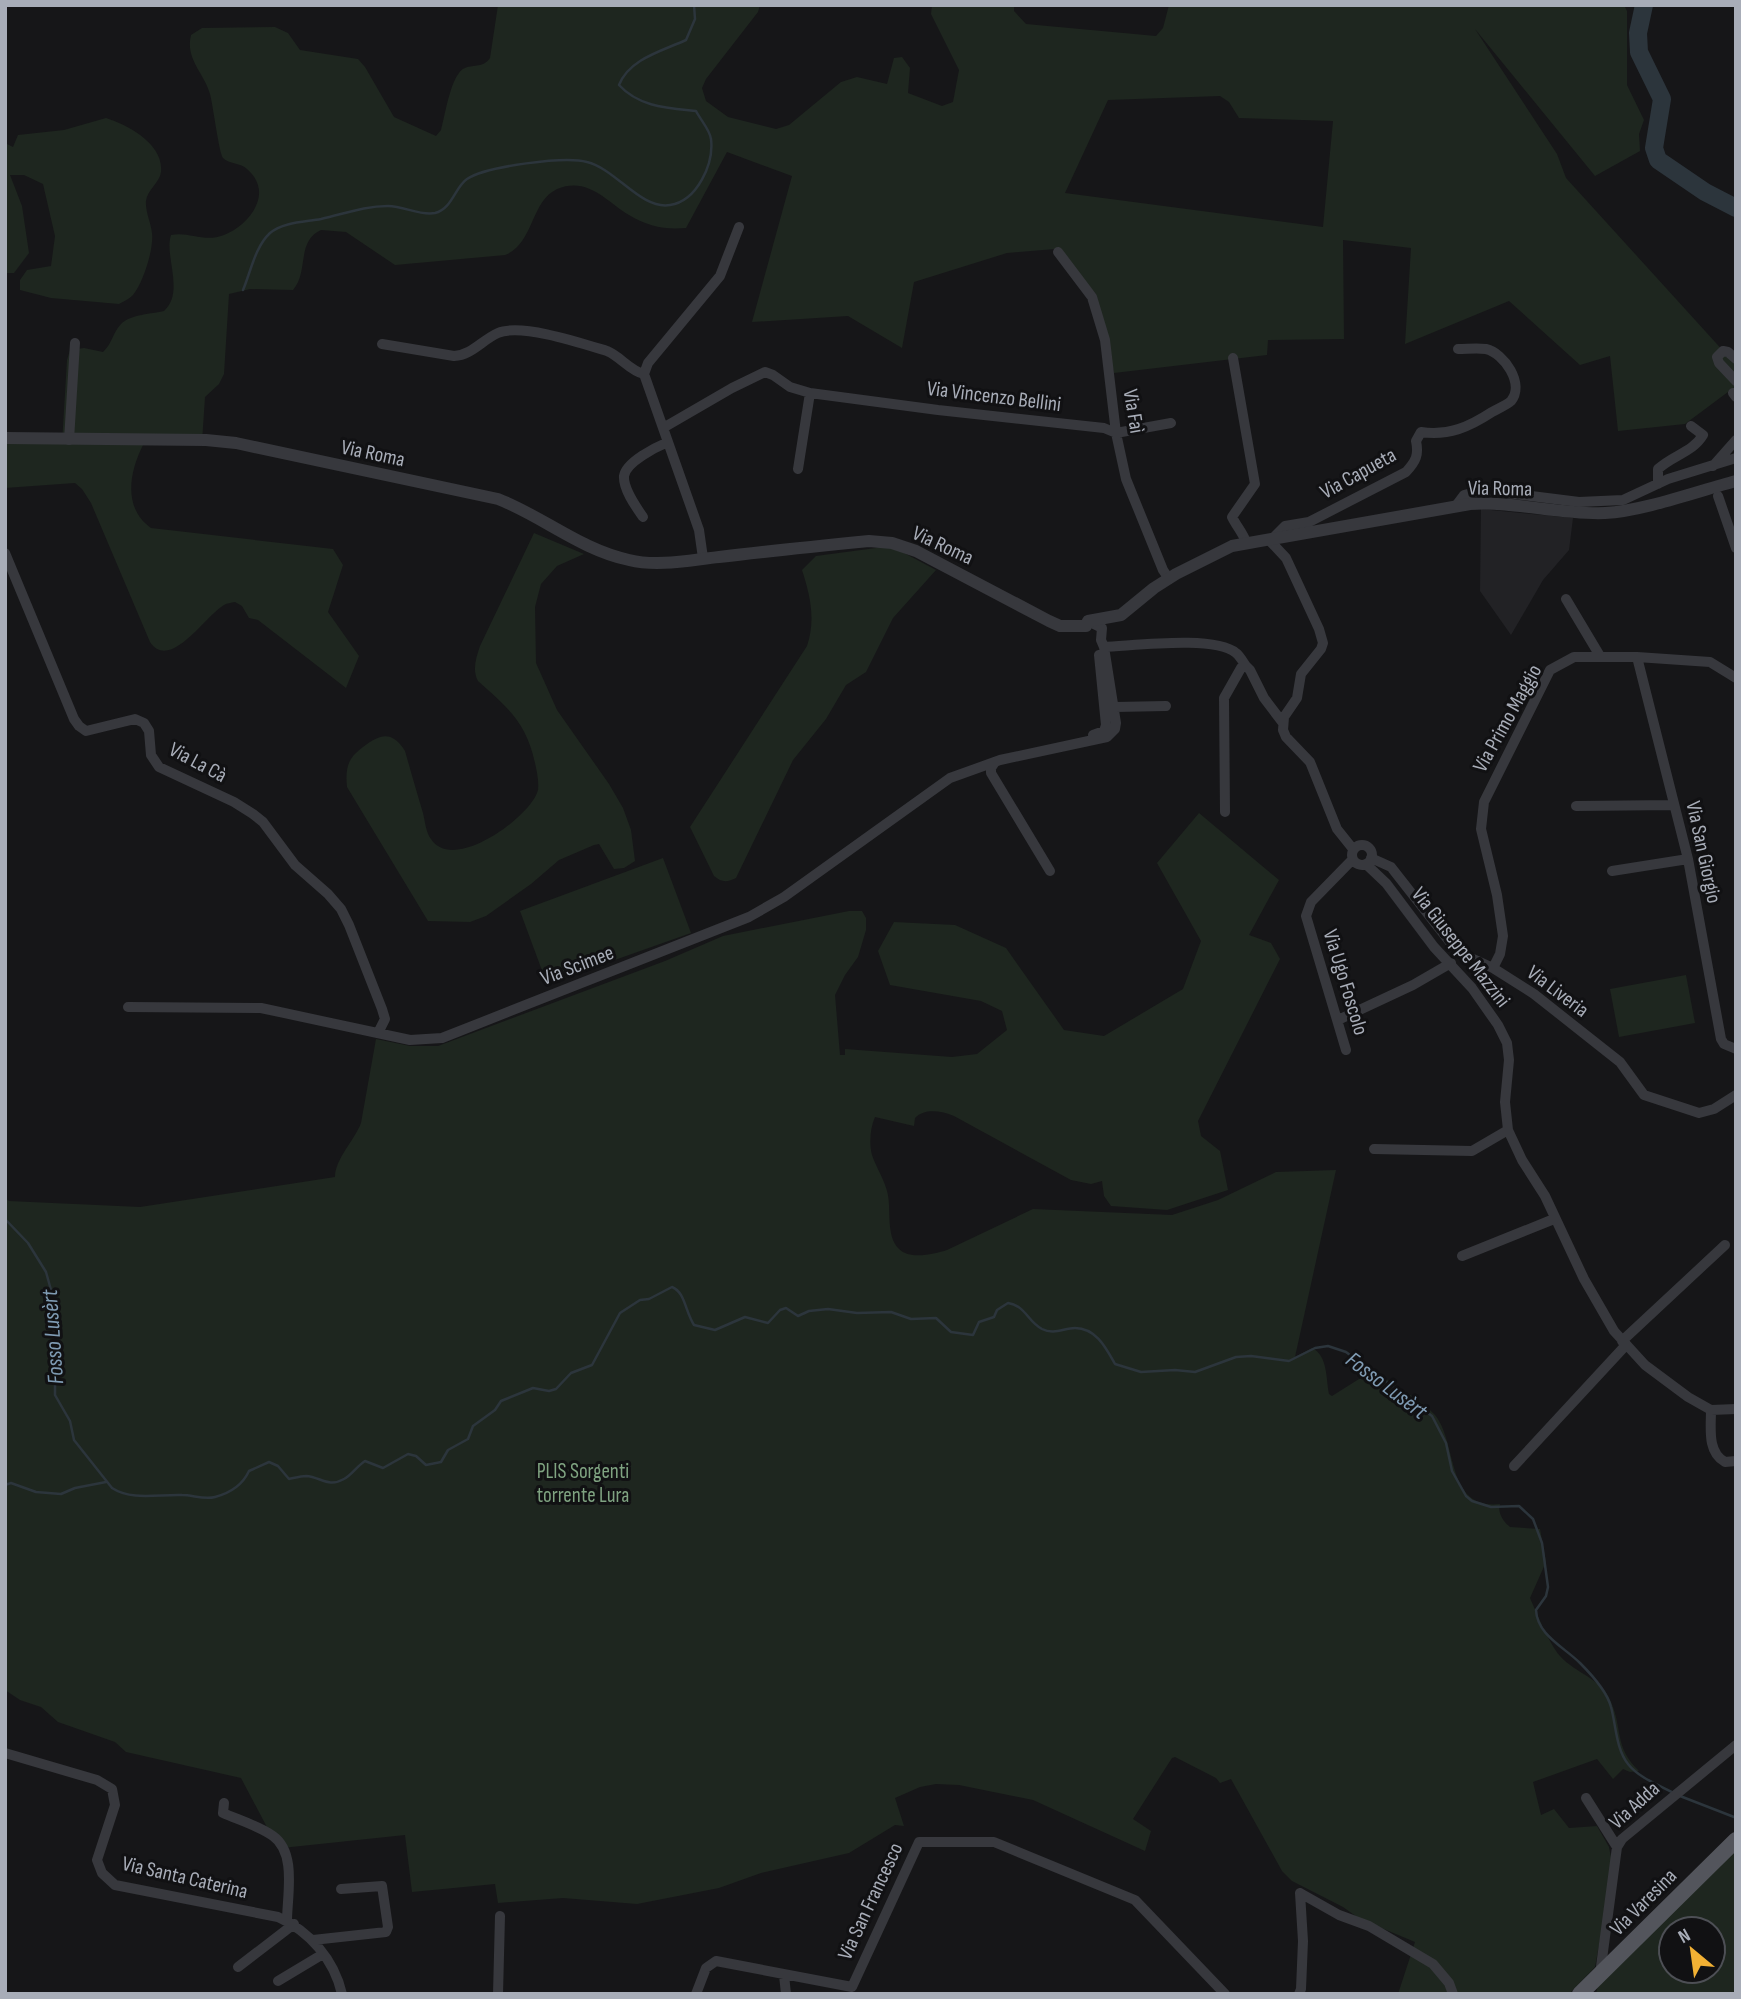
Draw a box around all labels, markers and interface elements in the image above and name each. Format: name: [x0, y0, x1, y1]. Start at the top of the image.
street label: Via Vincenzo Bellini: [925, 376, 1062, 417]
street label: Via Faì: [1118, 387, 1149, 435]
street label: Via Roma: [339, 435, 407, 472]
street label: Via Capueta: [1316, 442, 1401, 504]
street label: Via Roma: [1468, 475, 1532, 502]
street label: Via Roma: [908, 520, 977, 570]
street label: Via Primo Maggio: [1468, 660, 1547, 776]
street label: Via La Cà: [165, 737, 231, 788]
street label: Via San Giorgio: [1680, 799, 1727, 905]
street label: Via Giuseppe Mazzini: [1406, 882, 1515, 1012]
street label: Via Ugo Foscolo: [1318, 926, 1373, 1038]
street label: Via Scimee: [537, 940, 617, 991]
street label: Via Liveria: [1522, 960, 1594, 1023]
water label: Fosso Lusèrt: [36, 1287, 70, 1385]
water label: Fosso Lusèrt: [1340, 1346, 1434, 1426]
park label: PLIS Sorgenti torrente Lura: [537, 1459, 629, 1508]
street label: Via Adda: [1604, 1776, 1665, 1834]
street label: Via San Francesco: [832, 1839, 908, 1964]
street label: Via Santa Caterina: [120, 1851, 250, 1904]
street label: Via Varesina: [1605, 1864, 1682, 1941]
north arrow: [1657, 1915, 1727, 1985]
text: N: [1674, 1924, 1695, 1949]

